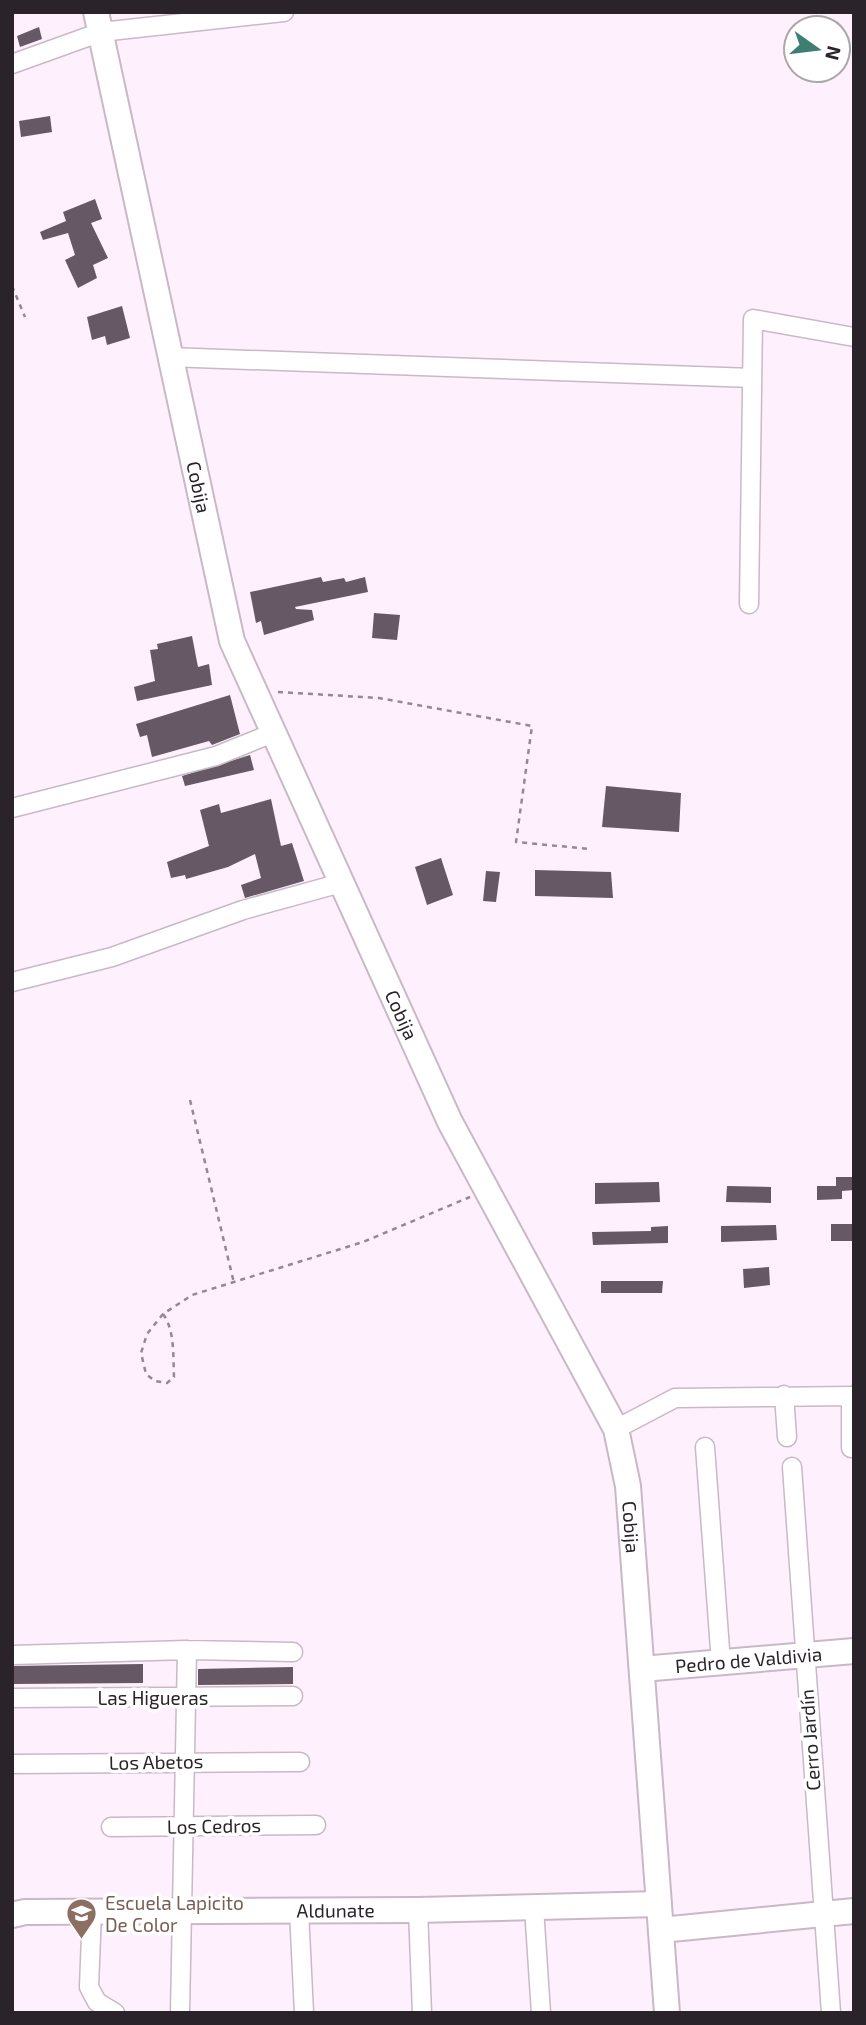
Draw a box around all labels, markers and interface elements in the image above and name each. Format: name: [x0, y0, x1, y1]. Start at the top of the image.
north arrow: [782, 14, 852, 84]
text: N: [821, 44, 847, 63]
street label: Cobija: [182, 459, 216, 515]
street label: Cobija: [381, 986, 423, 1043]
street label: Cobija: [618, 1500, 645, 1554]
street label: Pedro de Valdivia: [674, 1642, 823, 1677]
street label: Las Higueras: [98, 1686, 208, 1709]
street label: Cerro Jardín: [794, 1689, 825, 1792]
street label: Los Abetos: [109, 1749, 203, 1774]
street label: Los Cedros: [167, 1813, 261, 1838]
place label: Escuela Lapicito De Color: [105, 1891, 244, 1936]
school or university icon: Escuela Lapicito De Color: [65, 1897, 99, 1941]
street label: Aldunate: [297, 1898, 375, 1922]

